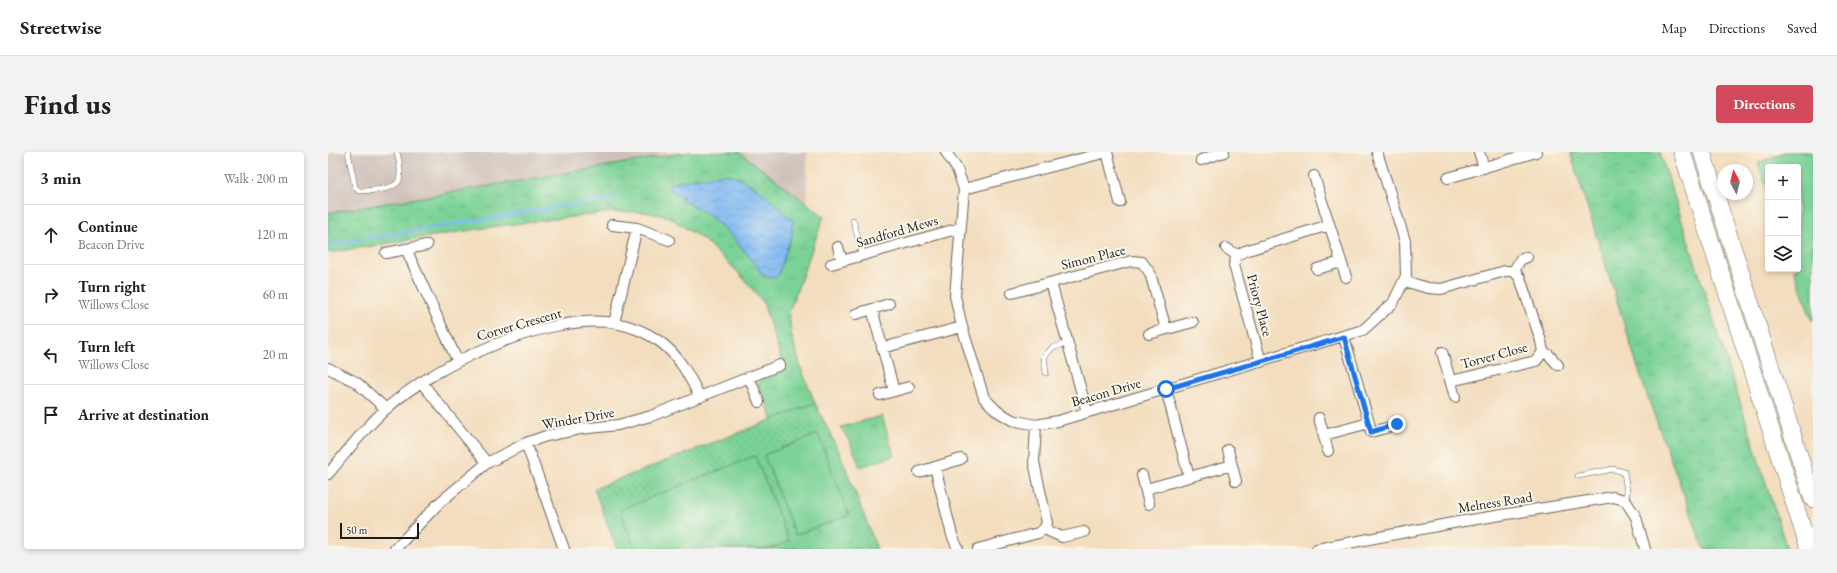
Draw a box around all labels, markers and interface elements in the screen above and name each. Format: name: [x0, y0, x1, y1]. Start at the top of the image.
text: Streetwise: [20, 15, 102, 40]
text: Map: [1661, 19, 1687, 37]
text: Directions: [1709, 19, 1765, 37]
text: Saved: [1787, 19, 1817, 37]
button: Directions: [1716, 85, 1813, 123]
text: Find us: [24, 86, 111, 122]
north arrow: [1717, 164, 1753, 200]
map controls: [1765, 164, 1801, 272]
button: +: [1765, 164, 1801, 200]
text: 3 min: [40, 167, 81, 189]
text: Walk · 200 m: [224, 170, 288, 187]
button: −: [1765, 200, 1801, 236]
street label: Sandford Mews: [854, 211, 940, 251]
text: Continue: [78, 217, 138, 236]
icon: ahead: [40, 224, 62, 246]
text: 120 m: [257, 226, 288, 243]
text: Beacon Drive: [78, 236, 145, 253]
button: layers: [1765, 236, 1801, 272]
street label: Simon Place: [1059, 240, 1127, 274]
street label: Priory Place: [1243, 272, 1277, 339]
text: Turn right: [78, 277, 146, 296]
icon: right: [40, 284, 62, 306]
text: 60 m: [263, 286, 288, 303]
text: Willows Close: [78, 296, 149, 313]
street label: Corver Crescent: [474, 303, 564, 345]
text: Turn left: [78, 337, 135, 356]
street label: Torver Close: [1459, 337, 1530, 373]
icon: left: [40, 344, 62, 366]
text: 20 m: [263, 346, 288, 363]
text: Willows Close: [78, 356, 149, 373]
street label: Beacon Drive: [1069, 373, 1143, 411]
route start: [1157, 380, 1175, 398]
street label: Winder Drive: [540, 403, 616, 433]
icon: arrive: [40, 404, 62, 426]
text: Arrive at destination: [78, 405, 209, 424]
route end: [1388, 415, 1406, 433]
street label: Melness Road: [1456, 487, 1534, 517]
scale bar: [340, 521, 419, 540]
text: 50 m: [346, 523, 367, 537]

